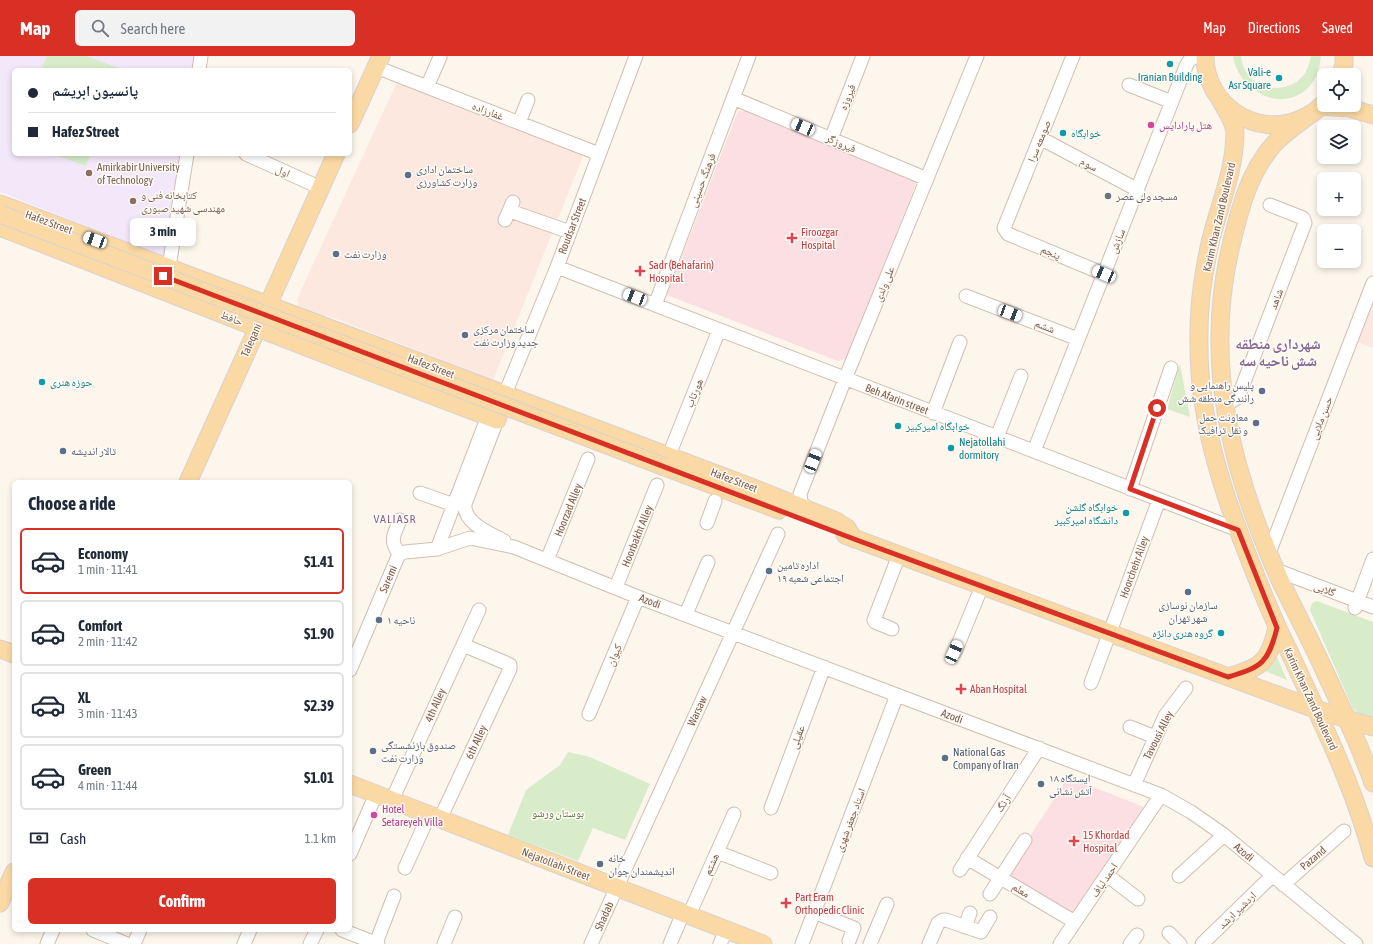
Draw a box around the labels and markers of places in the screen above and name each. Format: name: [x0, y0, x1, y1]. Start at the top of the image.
marker: Iranian Building: [1165, 59, 1175, 69]
place label: Vali-e Asr Square: [1228, 66, 1271, 91]
place label: Iranian Building: [1138, 71, 1202, 83]
marker: Vali-e Asr Square: [1274, 73, 1284, 83]
place label: هتل پارادایس: [1159, 119, 1213, 132]
marker: هتل پارادایس: [1146, 120, 1156, 130]
place label: خوابگاه: [1071, 127, 1101, 139]
marker: خوابگاه: [1058, 128, 1068, 138]
place label: Amirkabir University of Technology: [97, 161, 180, 186]
place label: ساختمان اداری وزارت کشاورزی: [416, 163, 477, 189]
marker: Amirkabir University of Technology: [84, 168, 94, 178]
marker: ساختمان اداری وزارت کشاورزی: [403, 170, 413, 180]
place label: کتابخانه فنی و مهندسی شهید صبوری: [141, 189, 225, 215]
place label: مسجد ولی عصر: [1115, 190, 1177, 203]
marker: مسجد ولی عصر: [1103, 191, 1113, 201]
marker: کتابخانه فنی و مهندسی شهید صبوری: [128, 196, 138, 206]
place label: Firoozgar Hospital: [801, 226, 839, 251]
marker: Firoozgar Hospital: [786, 232, 798, 244]
place label: وزارت نفت: [344, 248, 387, 260]
marker: وزارت نفت: [331, 249, 341, 259]
place label: Sadr (Behafarin) Hospital: [649, 259, 714, 284]
marker: Sadr (Behafarin) Hospital: [634, 265, 646, 277]
place label: ساختمان مرکزی جدید وزارت نفت: [473, 323, 538, 348]
marker: ساختمان مرکزی جدید وزارت نفت: [460, 330, 470, 340]
place label: حوزه هنری: [50, 376, 92, 389]
marker: حوزه هنری: [37, 377, 47, 387]
place label: پلیس راهنمایی و رانندگی منطقه شش: [1178, 379, 1254, 405]
marker: پلیس راهنمایی و رانندگی منطقه شش: [1257, 386, 1267, 396]
place label: معاونت حمل و نقل ترافیک: [1198, 411, 1248, 437]
marker: معاونت حمل و نقل ترافیک: [1251, 418, 1261, 428]
place label: خوابگاه امیرکبیر: [905, 420, 970, 432]
marker: خوابگاه امیرکبیر: [893, 421, 903, 431]
place label: Nejatollahi dormitory: [959, 436, 1005, 461]
marker: Nejatollahi dormitory: [946, 443, 956, 453]
place label: تالار اندیشه: [71, 445, 117, 457]
marker: تالار اندیشه: [58, 446, 68, 456]
place label: خوابگاه گلشن دانشگاه امیرکبیر: [1053, 501, 1118, 526]
marker: خوابگاه گلشن دانشگاه امیرکبیر: [1121, 508, 1131, 518]
place label: اداره تامین اجتماعی شعبه ۱۹: [777, 559, 844, 585]
marker: اداره تامین اجتماعی شعبه ۱۹: [764, 566, 774, 576]
marker: سازمان نوسازی شهر تهران: [1183, 587, 1193, 597]
place label: سازمان نوسازی شهر تهران: [1158, 599, 1218, 625]
place label: ناحیه ۱: [387, 614, 415, 626]
marker: ناحیه ۱: [374, 615, 384, 625]
place label: گروه هنری دانژه: [1152, 627, 1213, 640]
marker: گروه هنری دانژه: [1216, 628, 1226, 638]
marker: Aban Hospital: [955, 683, 967, 695]
place label: Aban Hospital: [970, 683, 1027, 695]
place label: صندوق بازنشستگی وزارت نفت: [381, 739, 456, 764]
marker: صندوق بازنشستگی وزارت نفت: [368, 746, 378, 756]
place label: National Gas Company of Iran: [953, 746, 1019, 771]
marker: National Gas Company of Iran: [940, 753, 950, 763]
place label: ایستگاه ۱۸ آتش نشانی: [1049, 772, 1092, 798]
marker: ایستگاه ۱۸ آتش نشانی: [1036, 779, 1046, 789]
place label: Hotel Setareyeh Villa: [382, 803, 443, 828]
marker: Hotel Setareyeh Villa: [369, 810, 379, 820]
place label: 15 Khordad Hospital: [1083, 829, 1130, 854]
marker: 15 Khordad Hospital: [1068, 835, 1080, 847]
place label: خانه اندیشمندان جوان: [608, 852, 675, 878]
marker: خانه اندیشمندان جوان: [595, 859, 605, 869]
place label: Part Eram Orthopedic Clinic: [795, 891, 865, 916]
marker: Part Eram Orthopedic Clinic: [780, 897, 792, 909]

